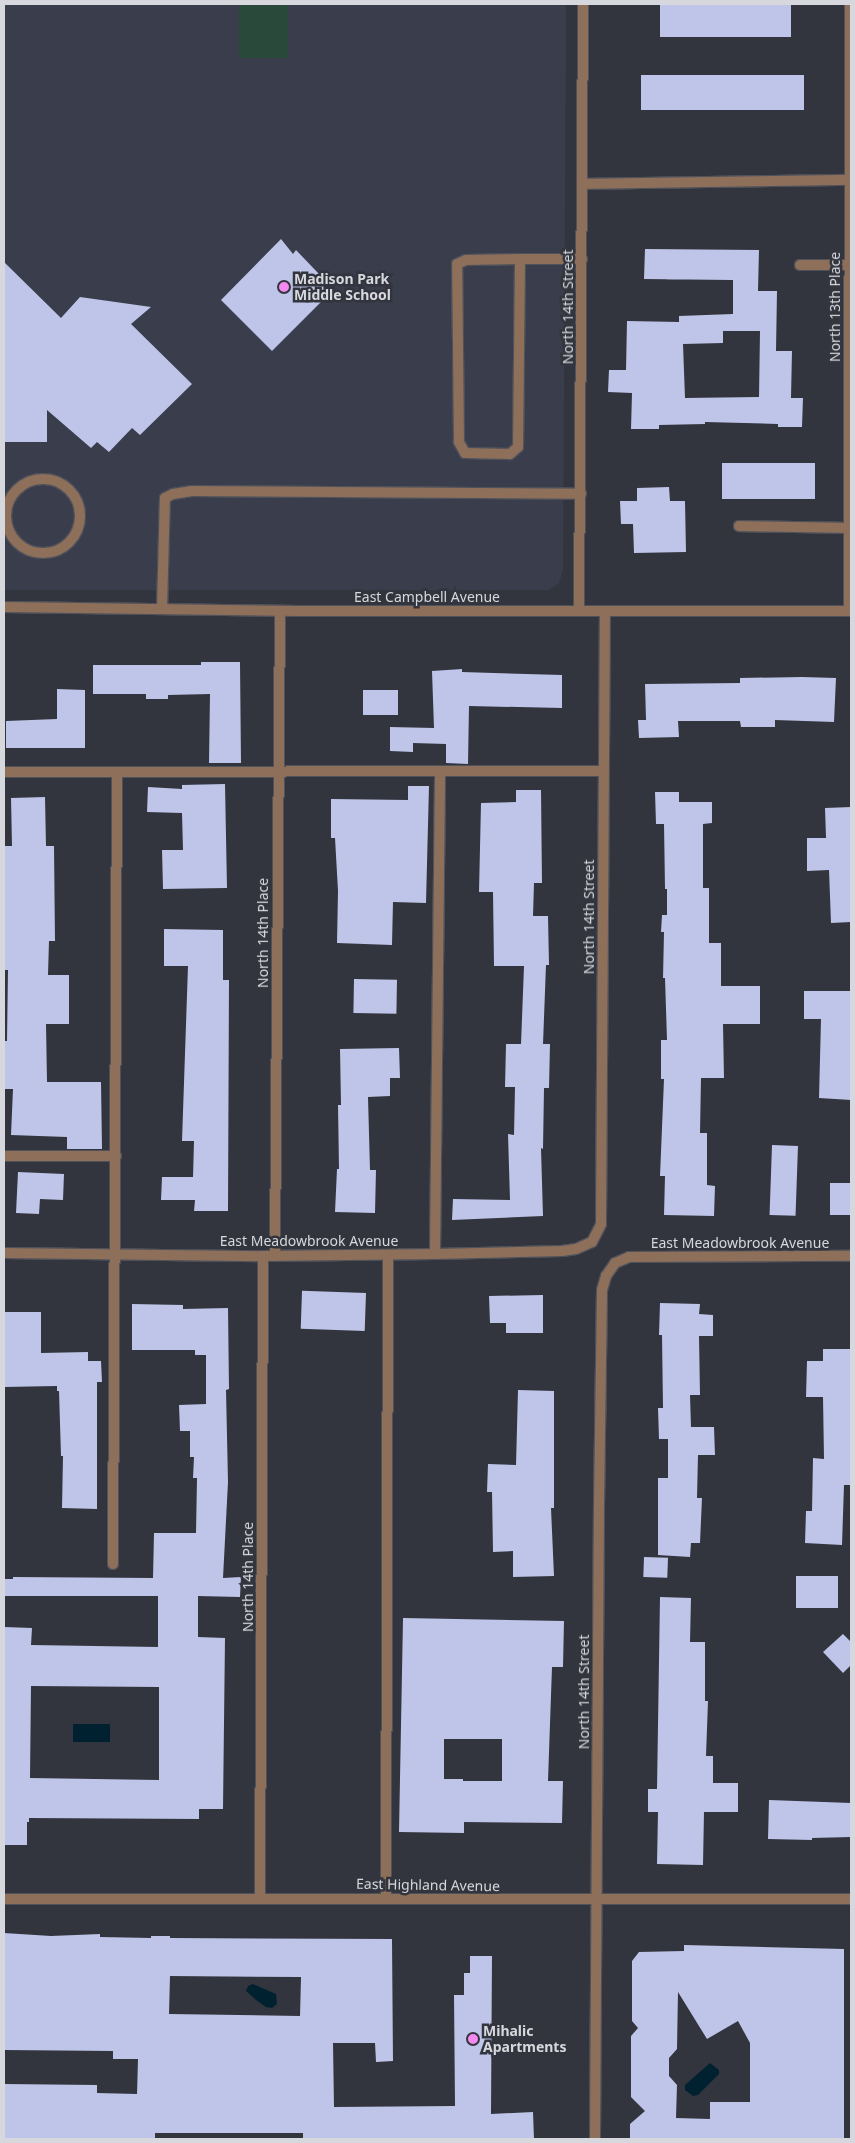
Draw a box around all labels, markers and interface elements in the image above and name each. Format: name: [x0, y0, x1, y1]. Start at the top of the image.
street label: North 14th Street: [560, 250, 576, 364]
street label: North 13th Place: [827, 252, 843, 362]
place label: Madison Park Middle School: [294, 271, 391, 304]
marker: Madison Park Middle School: [278, 281, 290, 293]
street label: East Campbell Avenue: [354, 589, 500, 605]
street label: North 14th Street: [581, 860, 597, 974]
street label: North 14th Place: [255, 878, 271, 988]
street label: East Meadowbrook Avenue: [220, 1233, 398, 1249]
street label: East Meadowbrook Avenue: [651, 1235, 829, 1251]
street label: North 14th Place: [240, 1522, 256, 1632]
street label: North 14th Street: [576, 1635, 592, 1749]
street label: East Highland Avenue: [356, 1875, 500, 1895]
place label: Mihalic Apartments: [483, 2023, 566, 2056]
marker: Mihalic Apartments: [467, 2033, 479, 2045]

